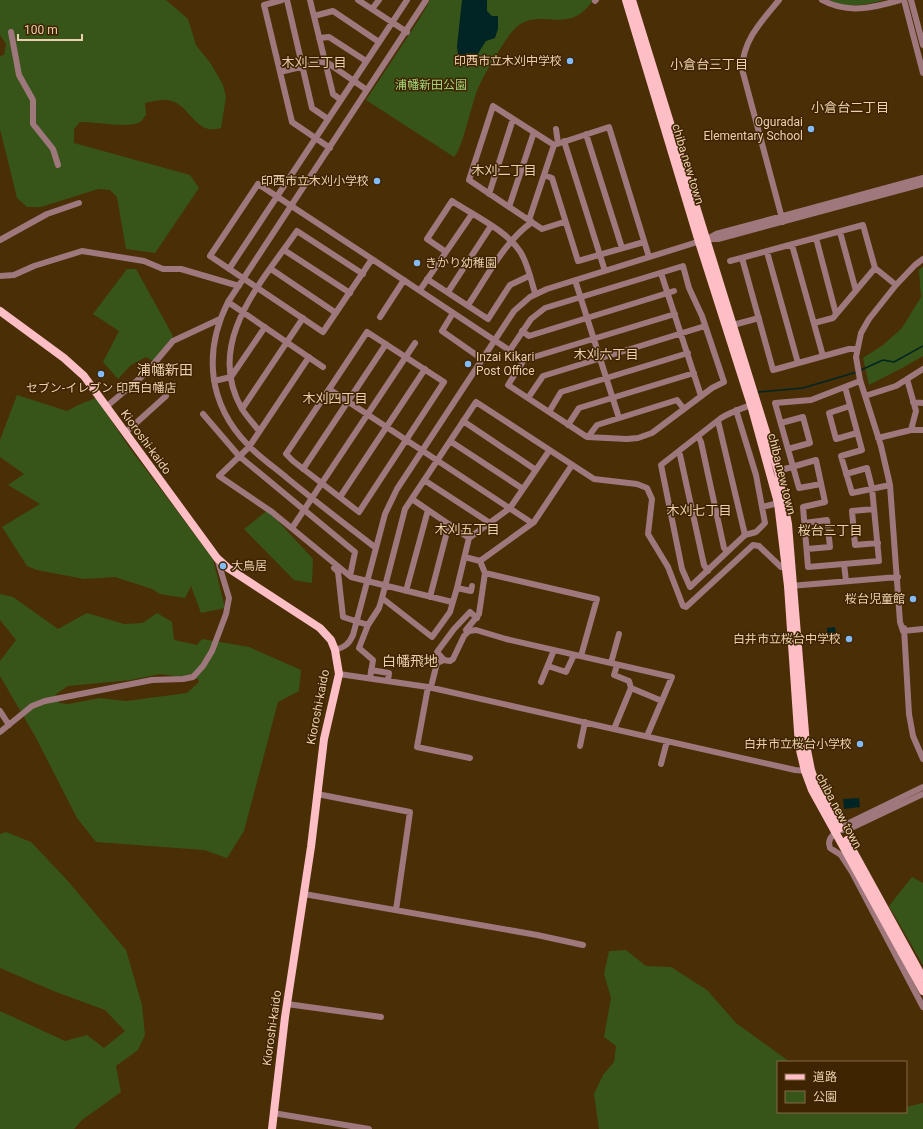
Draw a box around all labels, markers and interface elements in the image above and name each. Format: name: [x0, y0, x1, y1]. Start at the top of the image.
scale bar: [18, 16, 82, 42]
text: 100 m: [24, 23, 58, 37]
place label: 印西市立木刈中学校: [454, 54, 562, 68]
district label: 木刈三丁目: [281, 55, 347, 70]
marker: 印西市立木刈中学校: [565, 56, 575, 66]
district label: 小倉台三丁目: [670, 57, 748, 72]
park label: 浦幡新田公園: [395, 78, 467, 92]
district label: 小倉台二丁目: [811, 100, 889, 115]
place label: Oguradai Elementary School: [703, 115, 803, 143]
street label: chiba new town: [669, 122, 707, 206]
marker: Oguradai Elementary School: [806, 124, 816, 134]
district label: 木刈二丁目: [471, 163, 537, 178]
place label: 印西市立木刈小学校: [261, 174, 369, 188]
marker: 印西市立木刈小学校: [372, 176, 382, 186]
place label: きかり幼稚園: [425, 256, 497, 270]
marker: きかり幼稚園: [412, 258, 422, 268]
district label: 木刈六丁目: [573, 347, 639, 362]
place label: Inzai Kikari Post Office: [476, 350, 535, 378]
marker: Inzai Kikari Post Office: [463, 359, 473, 369]
district label: 浦幡新田: [137, 362, 193, 378]
marker: セブン-イレブン 印西白幡店: [96, 369, 106, 379]
place label: セブン-イレブン 印西白幡店: [26, 381, 176, 395]
district label: 木刈四丁目: [302, 391, 368, 406]
street label: Kioroshi-kaido: [118, 407, 174, 477]
street label: chiba new town: [765, 432, 799, 516]
district label: 木刈七丁目: [666, 503, 732, 518]
district label: 木刈五丁目: [434, 522, 500, 537]
district label: 桜台三丁目: [797, 523, 863, 538]
place label: 大鳥居: [231, 559, 267, 573]
marker: 大鳥居: [218, 561, 228, 571]
place label: 桜台児童館: [845, 592, 905, 606]
marker: 桜台児童館: [908, 594, 918, 604]
place label: 白井市立桜台中学校: [733, 632, 841, 646]
marker: 白井市立桜台中学校: [844, 634, 854, 644]
district label: 白幡飛地: [382, 653, 438, 669]
street label: Kioroshi-kaido: [304, 668, 332, 746]
place label: 白井市立桜台小学校: [744, 737, 852, 751]
marker: 白井市立桜台小学校: [855, 739, 865, 749]
street label: chiba new town: [813, 771, 865, 851]
street label: Kioroshi-kaido: [260, 989, 284, 1067]
legend: [777, 1061, 907, 1113]
text: 道路: [813, 1070, 837, 1084]
text: 公園: [813, 1090, 837, 1104]

